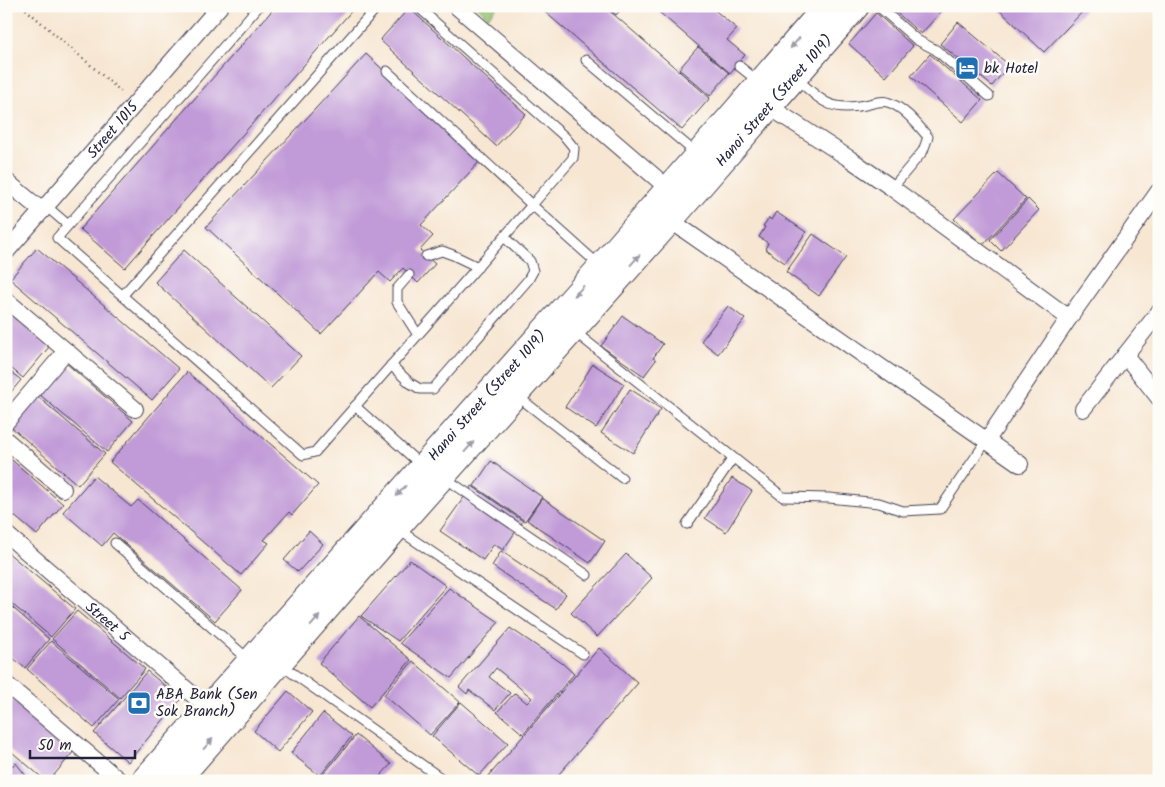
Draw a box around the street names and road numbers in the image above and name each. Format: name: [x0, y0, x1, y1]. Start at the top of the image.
street label: Hanoi Street (Street 1019): [710, 29, 839, 173]
street label: Street 1015: [81, 96, 145, 164]
street label: Hanoi Street (Street 1019): [423, 325, 553, 467]
street label: Street 5: [79, 596, 135, 649]

